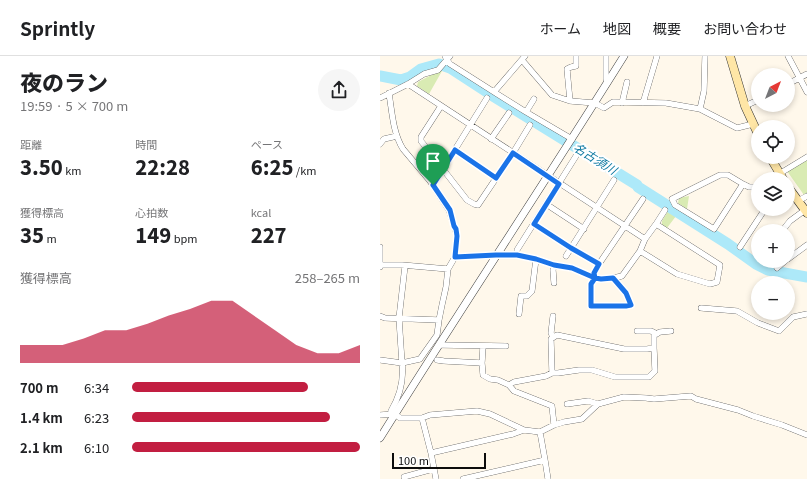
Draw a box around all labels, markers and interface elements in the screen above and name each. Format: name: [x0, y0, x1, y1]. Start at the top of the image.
text: Sprintly: [20, 14, 95, 41]
text: ホーム: [539, 18, 581, 38]
text: 地図: [603, 18, 631, 38]
text: 概要: [653, 18, 681, 38]
text: お問い合わせ: [703, 18, 787, 38]
text: 夜のラン: [20, 65, 108, 97]
north arrow: [751, 68, 795, 112]
map controls: [751, 68, 795, 320]
button: share: [318, 69, 360, 111]
text: 19:59 · 5 × 700 m: [20, 96, 128, 115]
button: locate: [751, 120, 795, 164]
text: 距離: [20, 136, 42, 152]
text: 時間: [135, 136, 157, 152]
text: ペース: [251, 136, 283, 152]
water label: 名古須川: [571, 138, 622, 179]
pin: [416, 144, 450, 185]
icon: arrive: [422, 150, 444, 172]
text: 3.50: [20, 152, 63, 181]
text: 22:28: [135, 152, 190, 181]
text: 6:25: [251, 152, 293, 181]
text: km: [63, 162, 81, 178]
text: /km: [293, 162, 316, 178]
button: layers: [751, 172, 795, 216]
text: 獲得標高: [20, 204, 64, 220]
text: 心拍数: [135, 204, 168, 220]
text: kcal: [251, 204, 271, 220]
text: 35: [20, 220, 44, 249]
text: 149: [135, 220, 171, 249]
text: 227: [251, 220, 287, 249]
button: +: [751, 224, 795, 268]
text: m: [44, 230, 57, 246]
text: bpm: [171, 230, 198, 246]
text: 獲得標高: [20, 268, 72, 287]
text: 258–265 m: [295, 268, 360, 287]
button: −: [751, 276, 795, 320]
text: 700 m: [20, 378, 59, 397]
text: 6:34: [84, 378, 109, 397]
text: 1.4 km: [20, 408, 63, 427]
text: 6:23: [84, 408, 109, 427]
text: 2.1 km: [20, 438, 63, 457]
text: 6:10: [84, 438, 109, 457]
scale bar: [392, 451, 486, 470]
text: 100 m: [398, 452, 429, 468]

